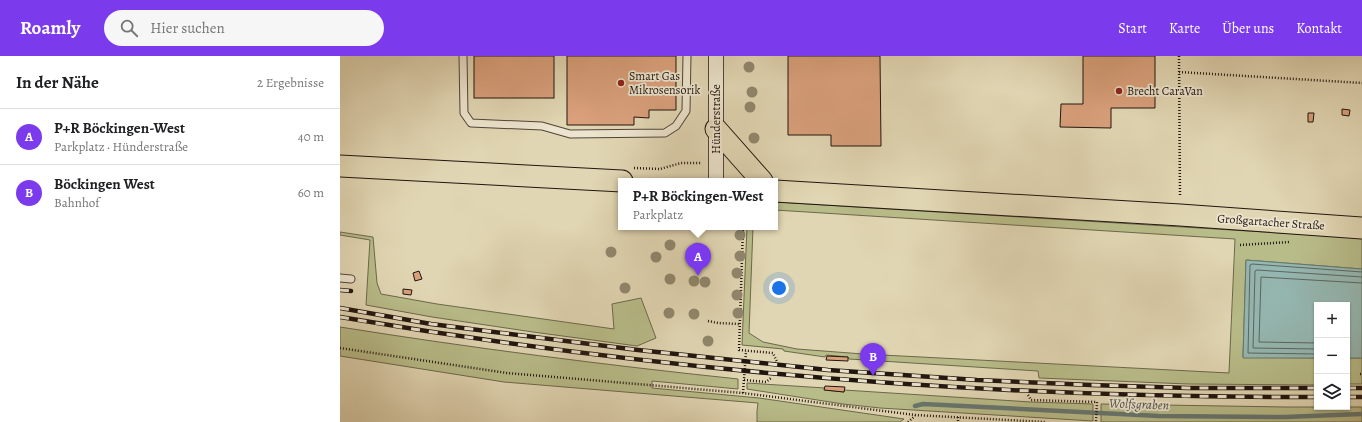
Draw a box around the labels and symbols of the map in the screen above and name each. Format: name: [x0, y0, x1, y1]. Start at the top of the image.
place label: Smart Gas Mikrosensorik: [629, 68, 700, 98]
marker: Smart Gas Mikrosensorik: [616, 78, 626, 88]
place label: Brecht CaraVan: [1127, 83, 1203, 99]
street label: Hünderstraße: [708, 84, 724, 154]
marker: Brecht CaraVan: [1114, 86, 1124, 96]
street label: Großgartacher Straße: [1217, 210, 1325, 234]
pin: A: [685, 243, 711, 276]
your location: [769, 278, 789, 298]
pin: B: [860, 343, 886, 376]
water label: Wolfsgraben: [1109, 394, 1169, 414]

